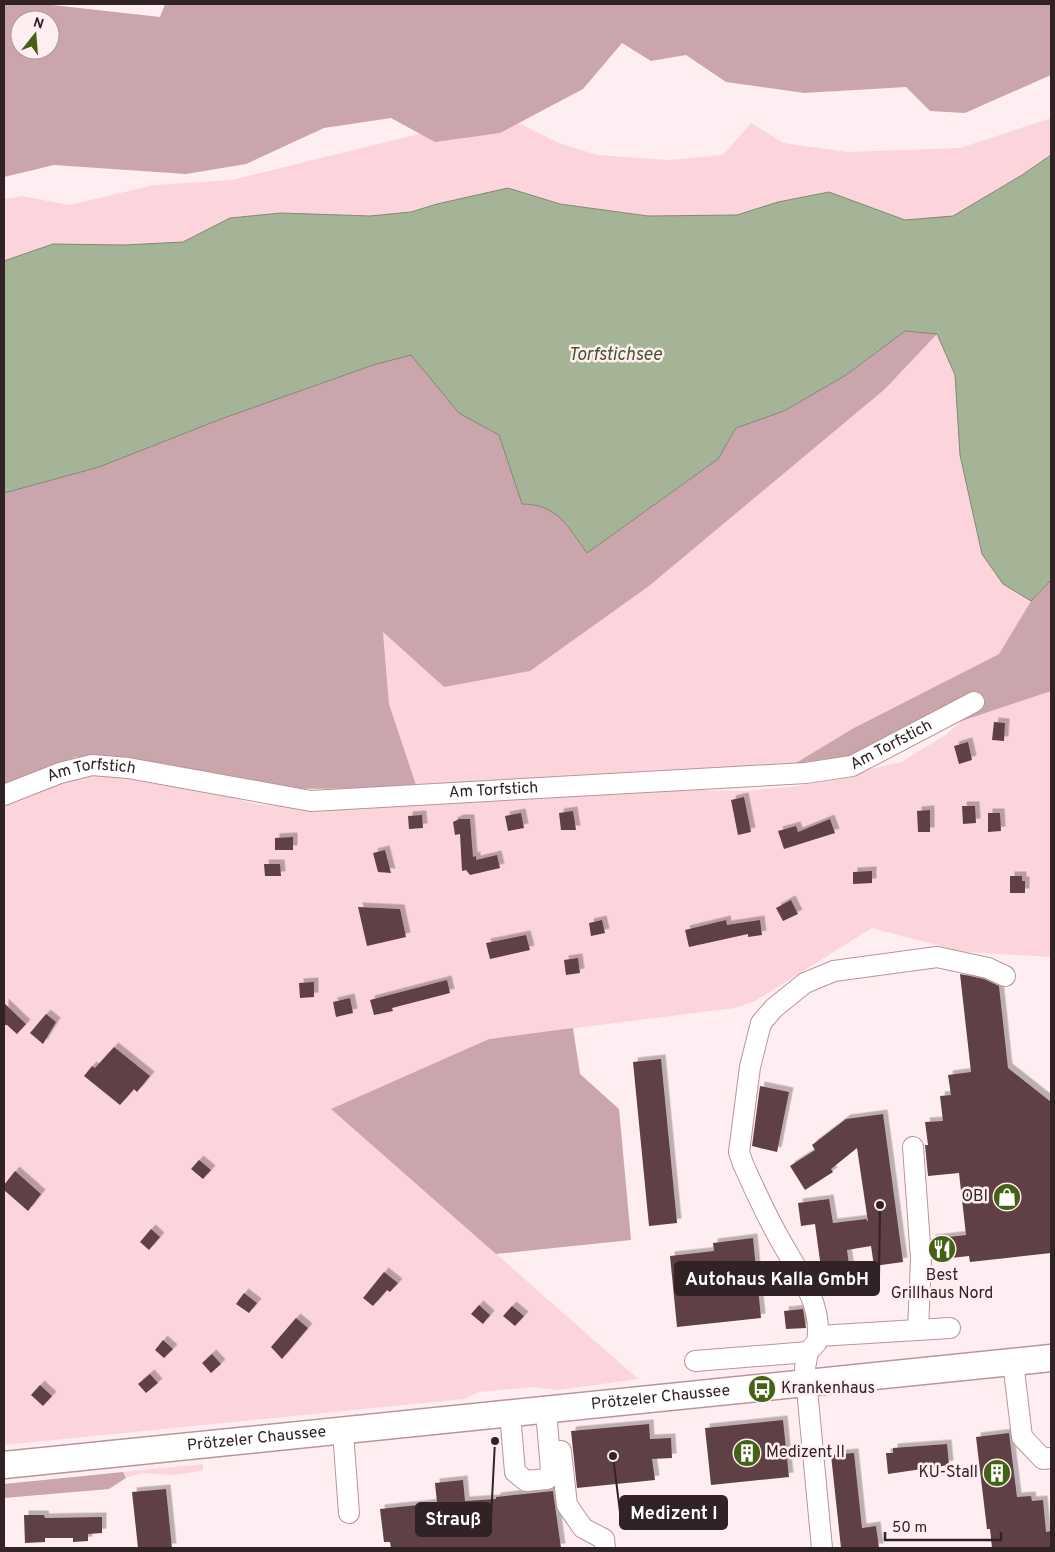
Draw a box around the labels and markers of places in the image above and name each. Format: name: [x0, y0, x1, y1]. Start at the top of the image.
shop icon: OBI: [992, 1182, 1022, 1212]
place label: OBI: [961, 1187, 988, 1207]
restaurant icon: Best Grillhaus Nord: [927, 1234, 957, 1264]
callout: Autohaus Kalla GmbH: [675, 1262, 879, 1295]
place label: Best Grillhaus Nord: [891, 1266, 993, 1304]
bus stop icon: Krankenhaus: [747, 1374, 777, 1404]
place label: Krankenhaus: [781, 1379, 875, 1399]
building icon: Medizent II: [732, 1438, 762, 1468]
place label: Medizent II: [766, 1443, 845, 1463]
building icon: KU-Stall: [982, 1458, 1012, 1488]
place label: KU-Stall: [919, 1463, 978, 1483]
callout: Medizent I: [620, 1496, 727, 1529]
callout: Strauß: [416, 1503, 491, 1536]

